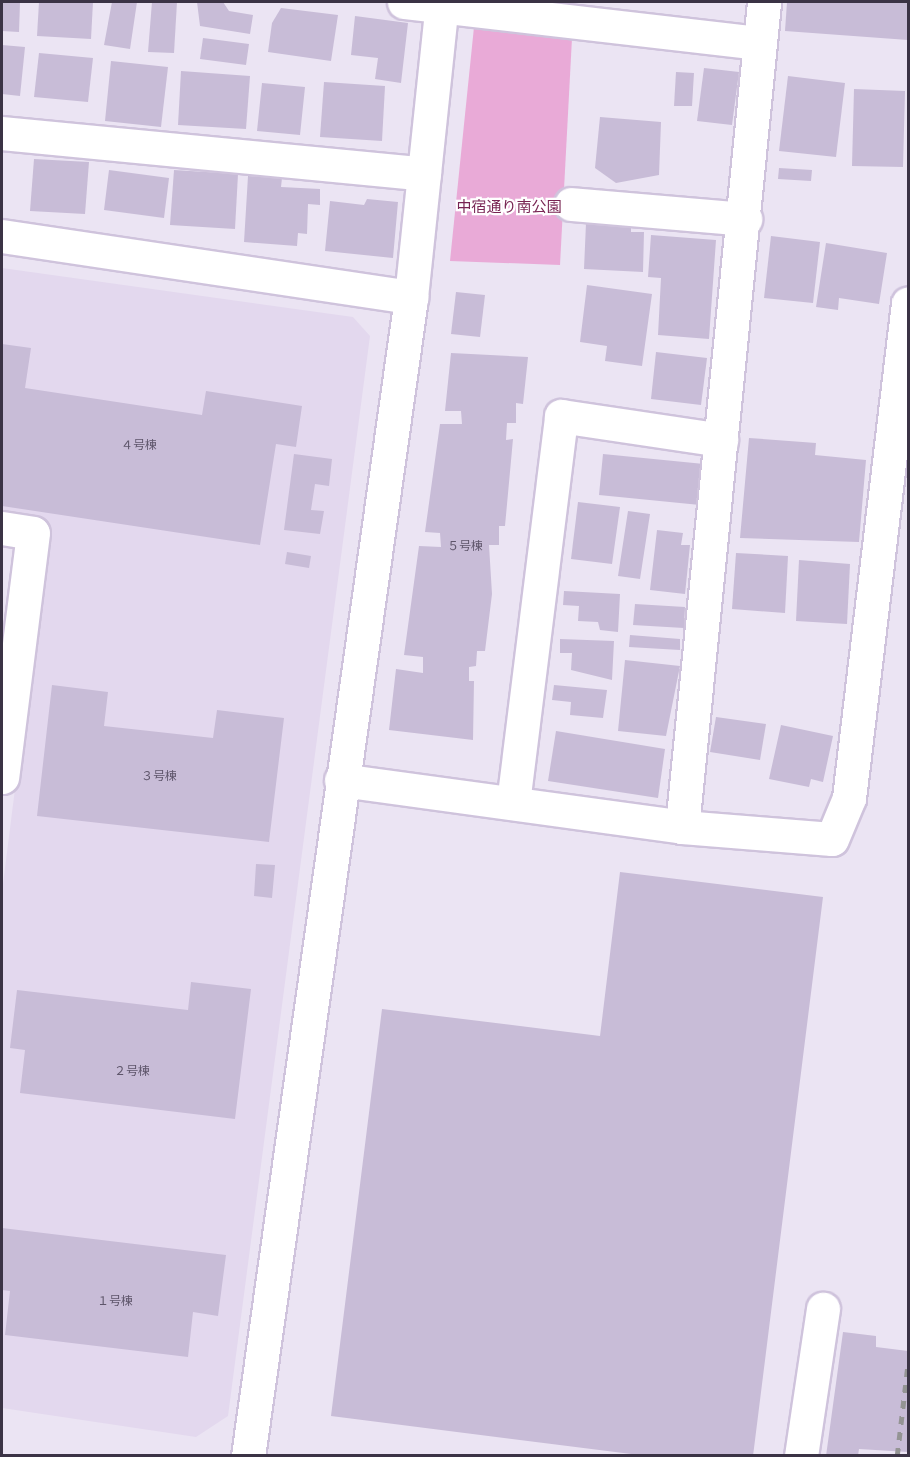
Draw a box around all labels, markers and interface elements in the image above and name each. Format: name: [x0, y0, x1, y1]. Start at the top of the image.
park label: 中宿通り南公園: [457, 198, 561, 216]
house number: ４号棟: [121, 439, 157, 453]
house number: ５号棟: [447, 540, 483, 554]
house number: ３号棟: [141, 770, 177, 784]
house number: ２号棟: [114, 1065, 150, 1079]
house number: １号棟: [97, 1295, 133, 1309]

